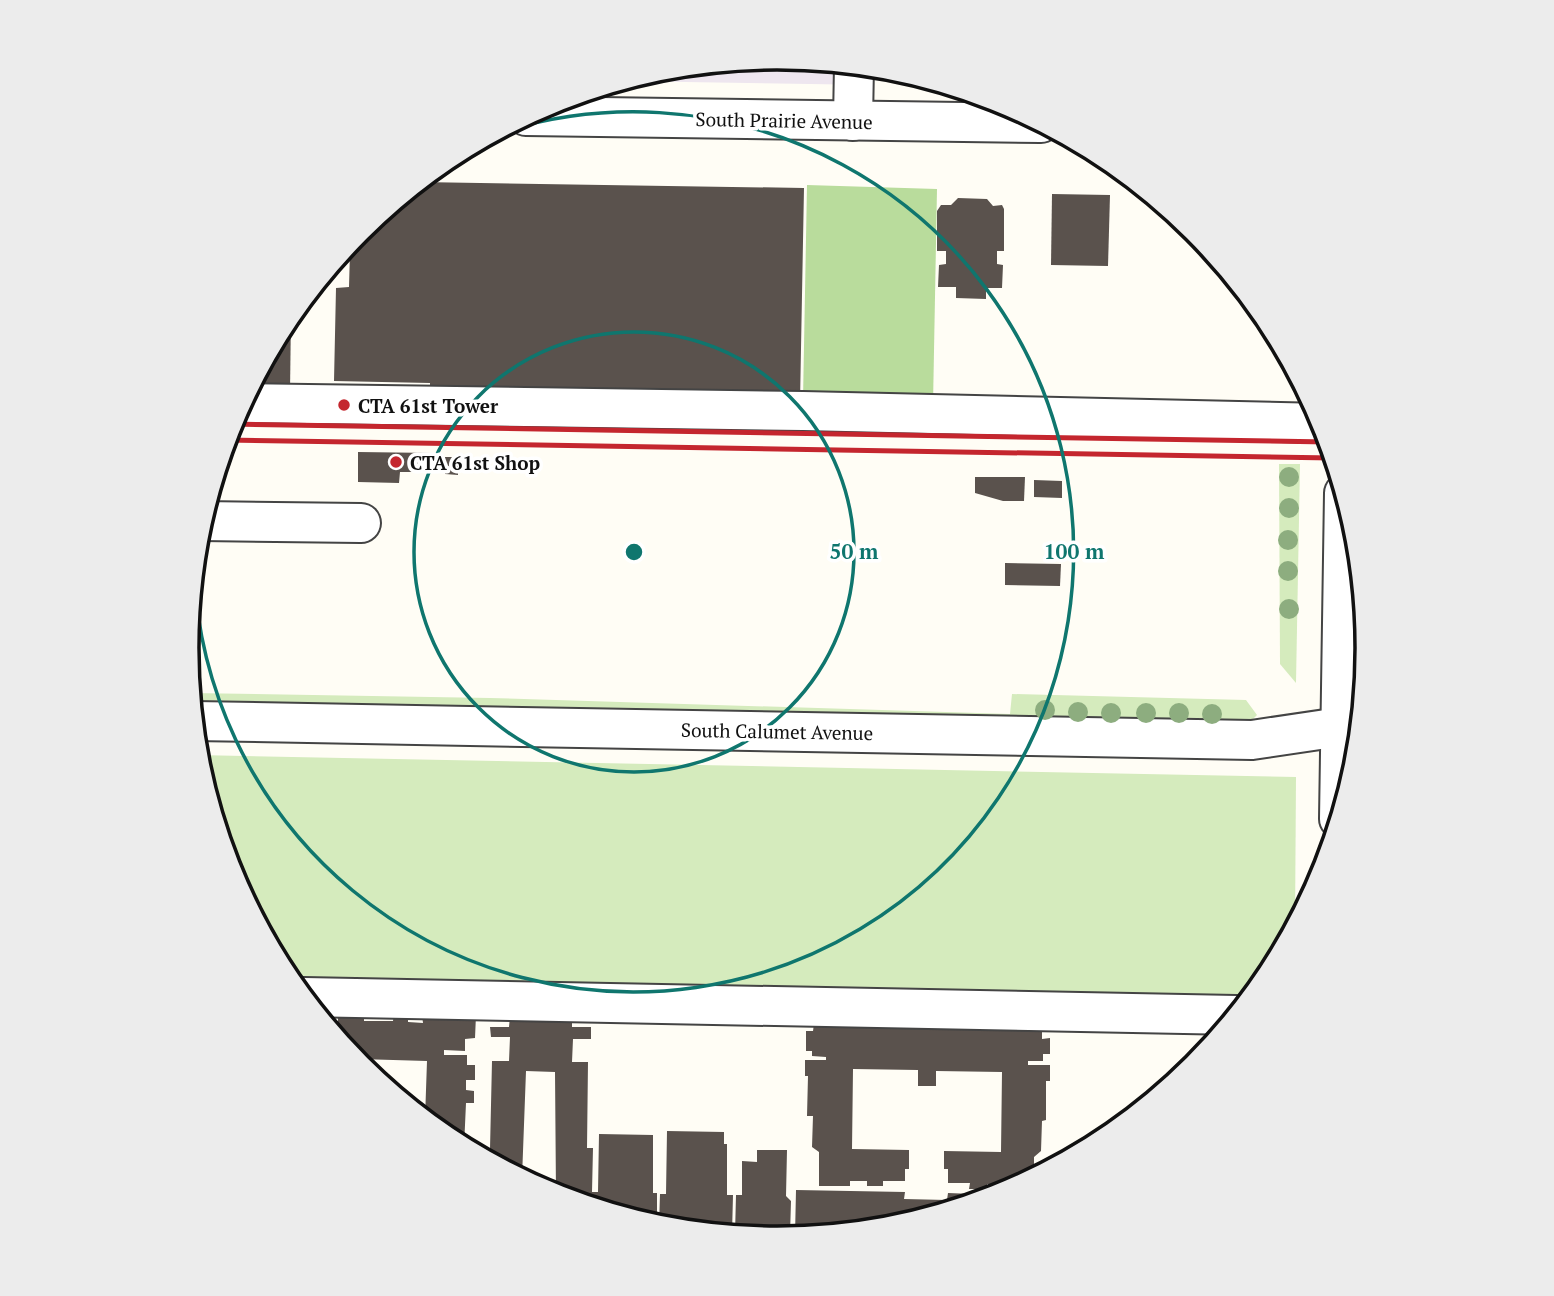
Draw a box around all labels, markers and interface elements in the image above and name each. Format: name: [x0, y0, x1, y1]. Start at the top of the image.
street label: South Prairie Avenue: [695, 106, 873, 134]
place label: CTA 61st Tower: [358, 393, 499, 418]
marker: CTA 61st Tower: [336, 397, 352, 413]
place label: CTA 61st Shop: [410, 450, 540, 475]
marker: CTA 61st Shop: [388, 454, 404, 470]
text: 50 m: [830, 537, 879, 565]
text: 100 m: [1044, 537, 1105, 565]
centre of rings: [622, 540, 646, 564]
street label: South Calumet Avenue: [681, 717, 873, 745]

